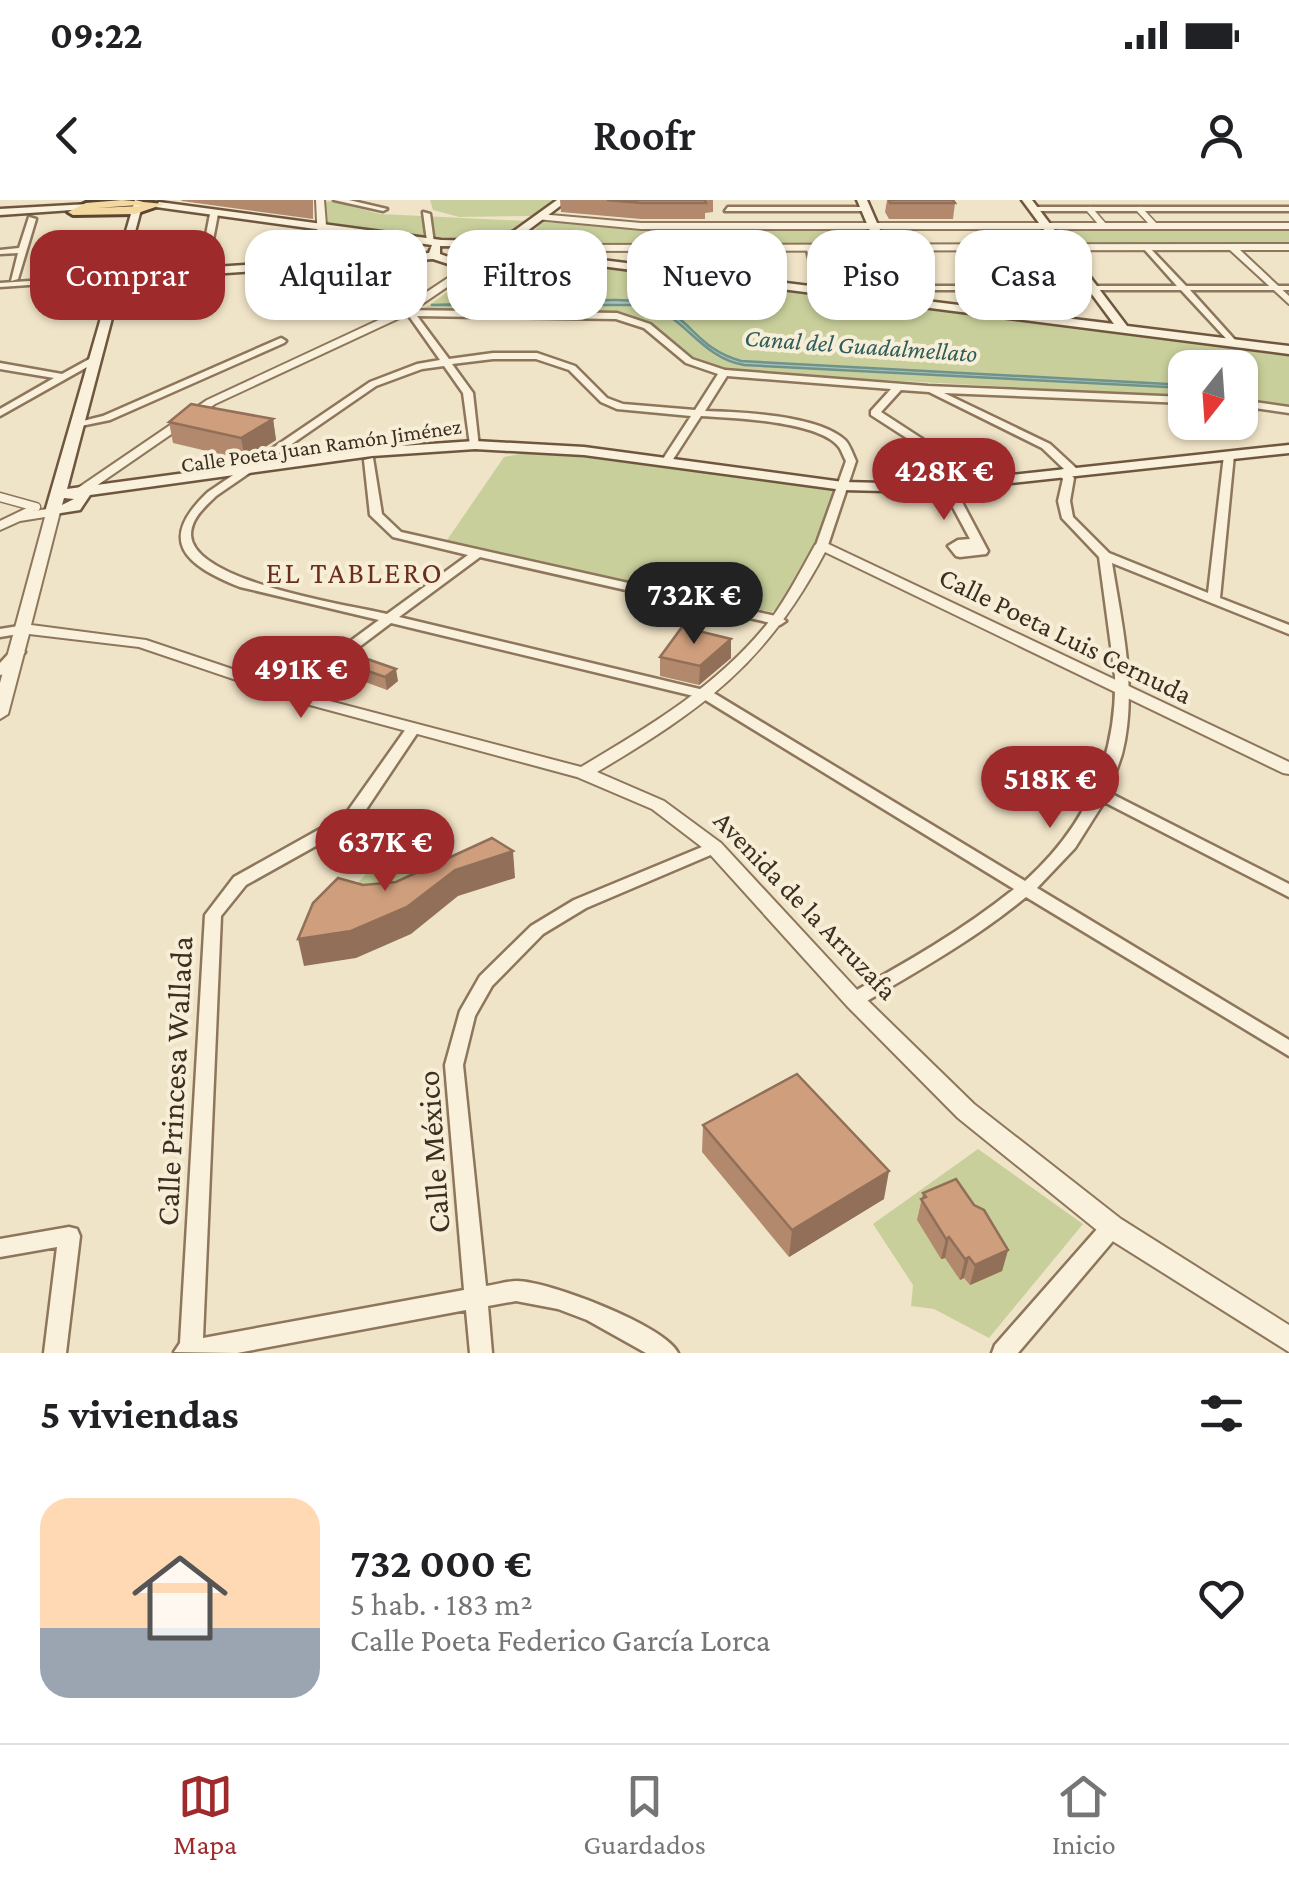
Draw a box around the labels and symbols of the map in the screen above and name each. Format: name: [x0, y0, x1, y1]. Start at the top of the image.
water label: Canal del Guadalmellato: [744, 324, 978, 367]
north arrow: [1168, 350, 1258, 440]
street label: Calle Poeta Juan Ramón Jiménez: [179, 413, 463, 478]
pin: 428K €: [863, 438, 1025, 523]
district label: EL TABLERO: [266, 556, 444, 589]
street label: Calle Poeta Luis Cernuda: [934, 561, 1197, 710]
pin: 732K €: [613, 562, 775, 647]
pin: 491K €: [220, 636, 382, 721]
pin: 518K €: [969, 746, 1131, 831]
street label: Avenida de la Arruzafa: [708, 805, 904, 1006]
pin: 637K €: [304, 809, 466, 894]
street label: Calle Princesa Wallada: [148, 935, 200, 1227]
street label: Calle México: [409, 1069, 457, 1235]

